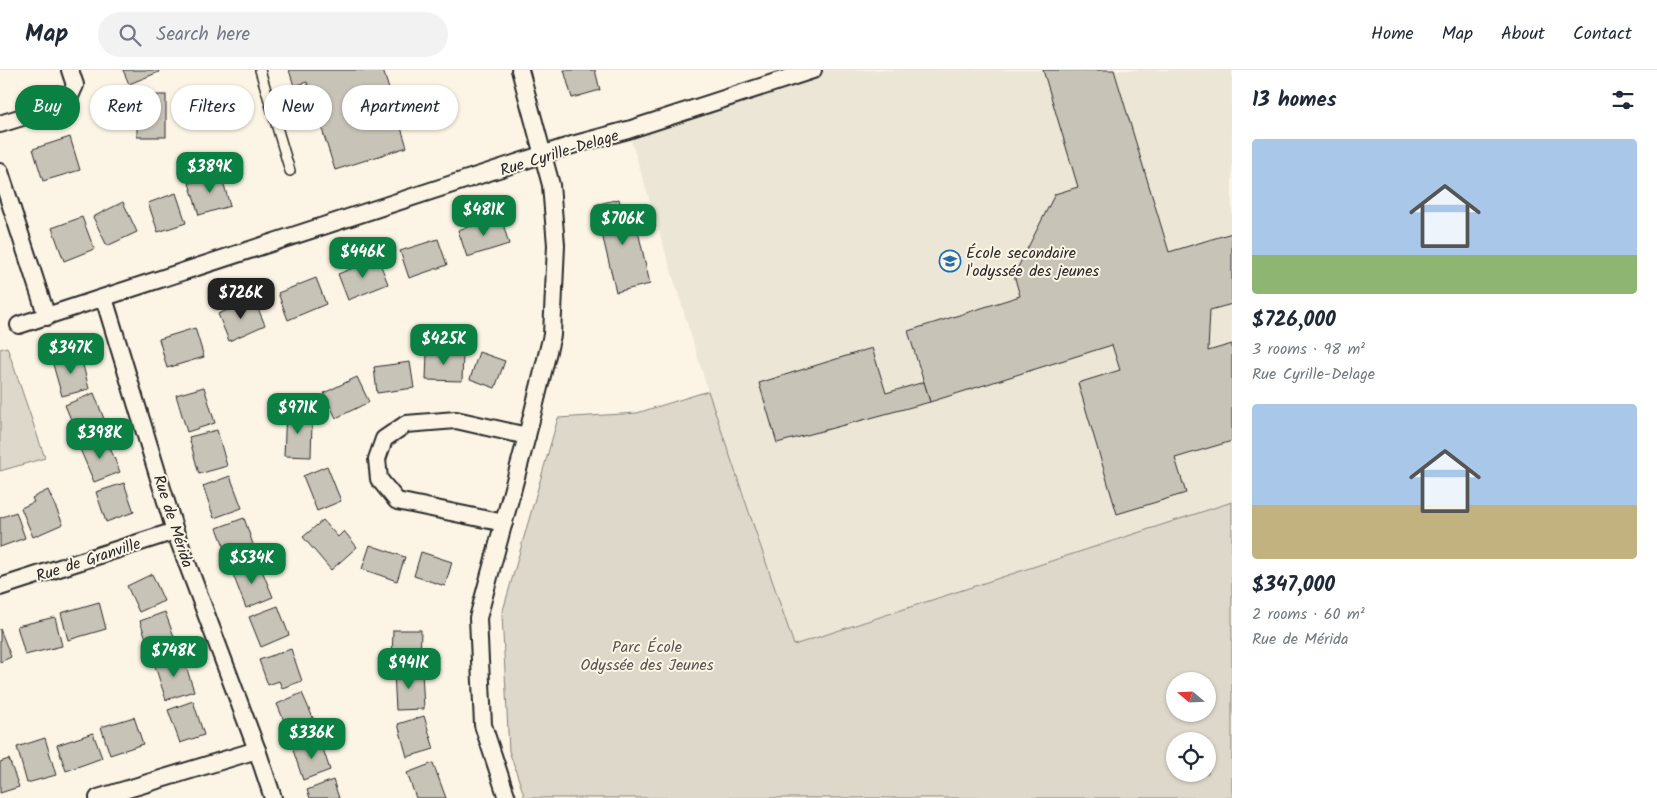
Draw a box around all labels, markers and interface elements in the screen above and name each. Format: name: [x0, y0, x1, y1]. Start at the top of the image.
search box: [98, 12, 448, 57]
text: Map: [25, 15, 68, 54]
text: Search here: [156, 20, 250, 50]
text: Home: [1371, 20, 1414, 49]
text: Map: [1442, 20, 1473, 49]
text: About: [1501, 20, 1545, 49]
text: Contact: [1573, 20, 1632, 49]
icon: search: [116, 21, 144, 49]
text: 13 homes: [1252, 84, 1337, 117]
chip: Buy: [15, 85, 80, 130]
chip: Rent: [90, 85, 161, 130]
chip: Filters: [171, 85, 254, 130]
chip: New: [264, 85, 332, 130]
chip: Apartment: [342, 85, 458, 130]
icon: filters: [1609, 86, 1637, 114]
street label: Rue Cyrille-Delage: [497, 124, 622, 183]
pin: $389K: [175, 152, 245, 194]
text: $389K: [187, 155, 233, 180]
icon: home: [1400, 171, 1490, 261]
pin: $481K: [449, 194, 519, 237]
text: $481K: [463, 198, 505, 223]
pin: $706K: [588, 204, 658, 246]
text: $706K: [601, 207, 645, 232]
pin: $446K: [328, 236, 398, 279]
text: $446K: [340, 240, 386, 265]
place label: École secondaire l'odyssée des jeunes: [966, 241, 1099, 284]
school or university icon: École secondaire l'odyssée des jeunes: [938, 249, 962, 273]
pin: $726K: [206, 278, 276, 320]
text: $726K: [219, 281, 263, 306]
text: $726,000: [1252, 304, 1336, 337]
pin: $425K: [409, 324, 479, 366]
text: $425K: [421, 327, 467, 352]
pin: $347K: [36, 332, 106, 375]
text: $347K: [49, 336, 93, 361]
text: 3 rooms · 98 m²: [1252, 337, 1365, 362]
text: Rue Cyrille-Delage: [1252, 362, 1375, 387]
pin: $971K: [263, 392, 333, 435]
text: $971K: [278, 396, 318, 421]
pin: $398K: [65, 418, 135, 460]
text: $398K: [77, 421, 123, 446]
icon: home: [1400, 436, 1490, 526]
street label: Rue de Mérida: [146, 472, 199, 571]
street label: Rue de Granville: [33, 532, 144, 589]
pin: $534K: [217, 542, 287, 585]
text: $534K: [230, 546, 274, 571]
text: $347,000: [1252, 569, 1335, 602]
text: 2 rooms · 60 m²: [1252, 602, 1365, 627]
text: Rue de Mérida: [1252, 627, 1348, 652]
park label: Parc École Odyssée des Jeunes: [581, 635, 714, 678]
pin: $748K: [139, 636, 209, 678]
text: $748K: [152, 639, 196, 664]
pin: $941K: [374, 648, 444, 690]
text: $941K: [389, 651, 429, 676]
north arrow: [1166, 672, 1216, 722]
map controls: [1166, 672, 1216, 782]
pin: $336K: [277, 718, 347, 760]
text: $336K: [289, 721, 335, 746]
button: locate: [1166, 732, 1216, 782]

